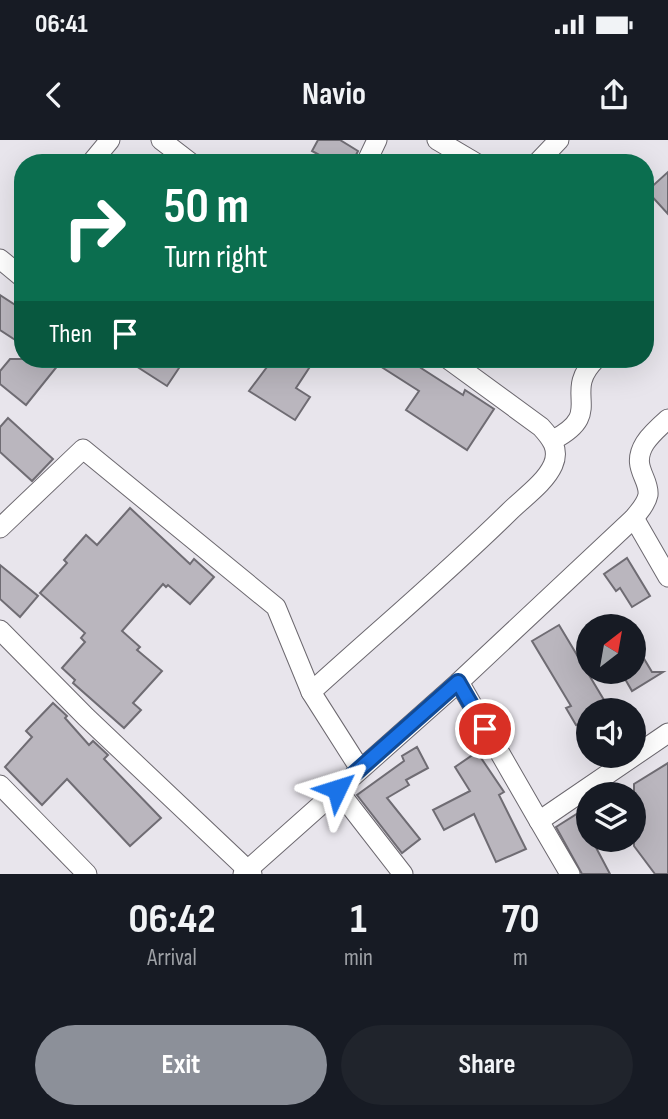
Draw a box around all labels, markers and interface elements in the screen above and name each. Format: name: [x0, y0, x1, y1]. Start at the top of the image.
text: 06:41: [35, 9, 88, 40]
text: Navio: [302, 75, 366, 114]
icon: back: [35, 76, 73, 114]
icon: share: [595, 76, 633, 114]
text: 50 m: [164, 178, 249, 237]
icon: right: [49, 182, 140, 273]
text: Turn right: [164, 238, 268, 277]
icon: arrive: [106, 315, 144, 353]
text: Then: [49, 319, 92, 350]
north arrow: [576, 614, 646, 684]
map controls: [576, 614, 646, 852]
button: sound: [576, 698, 646, 768]
pin: [455, 699, 515, 759]
icon: arrive: [466, 710, 504, 748]
position arrow: [300, 752, 374, 826]
button: layers: [576, 782, 646, 852]
text: 06:42: [128, 894, 216, 945]
text: 1: [350, 894, 367, 945]
text: 70: [501, 894, 540, 945]
text: Arrival: [147, 944, 197, 972]
text: min: [344, 944, 373, 972]
text: m: [513, 944, 528, 972]
button: Exit: [35, 1025, 327, 1105]
button: Share: [341, 1025, 633, 1105]

